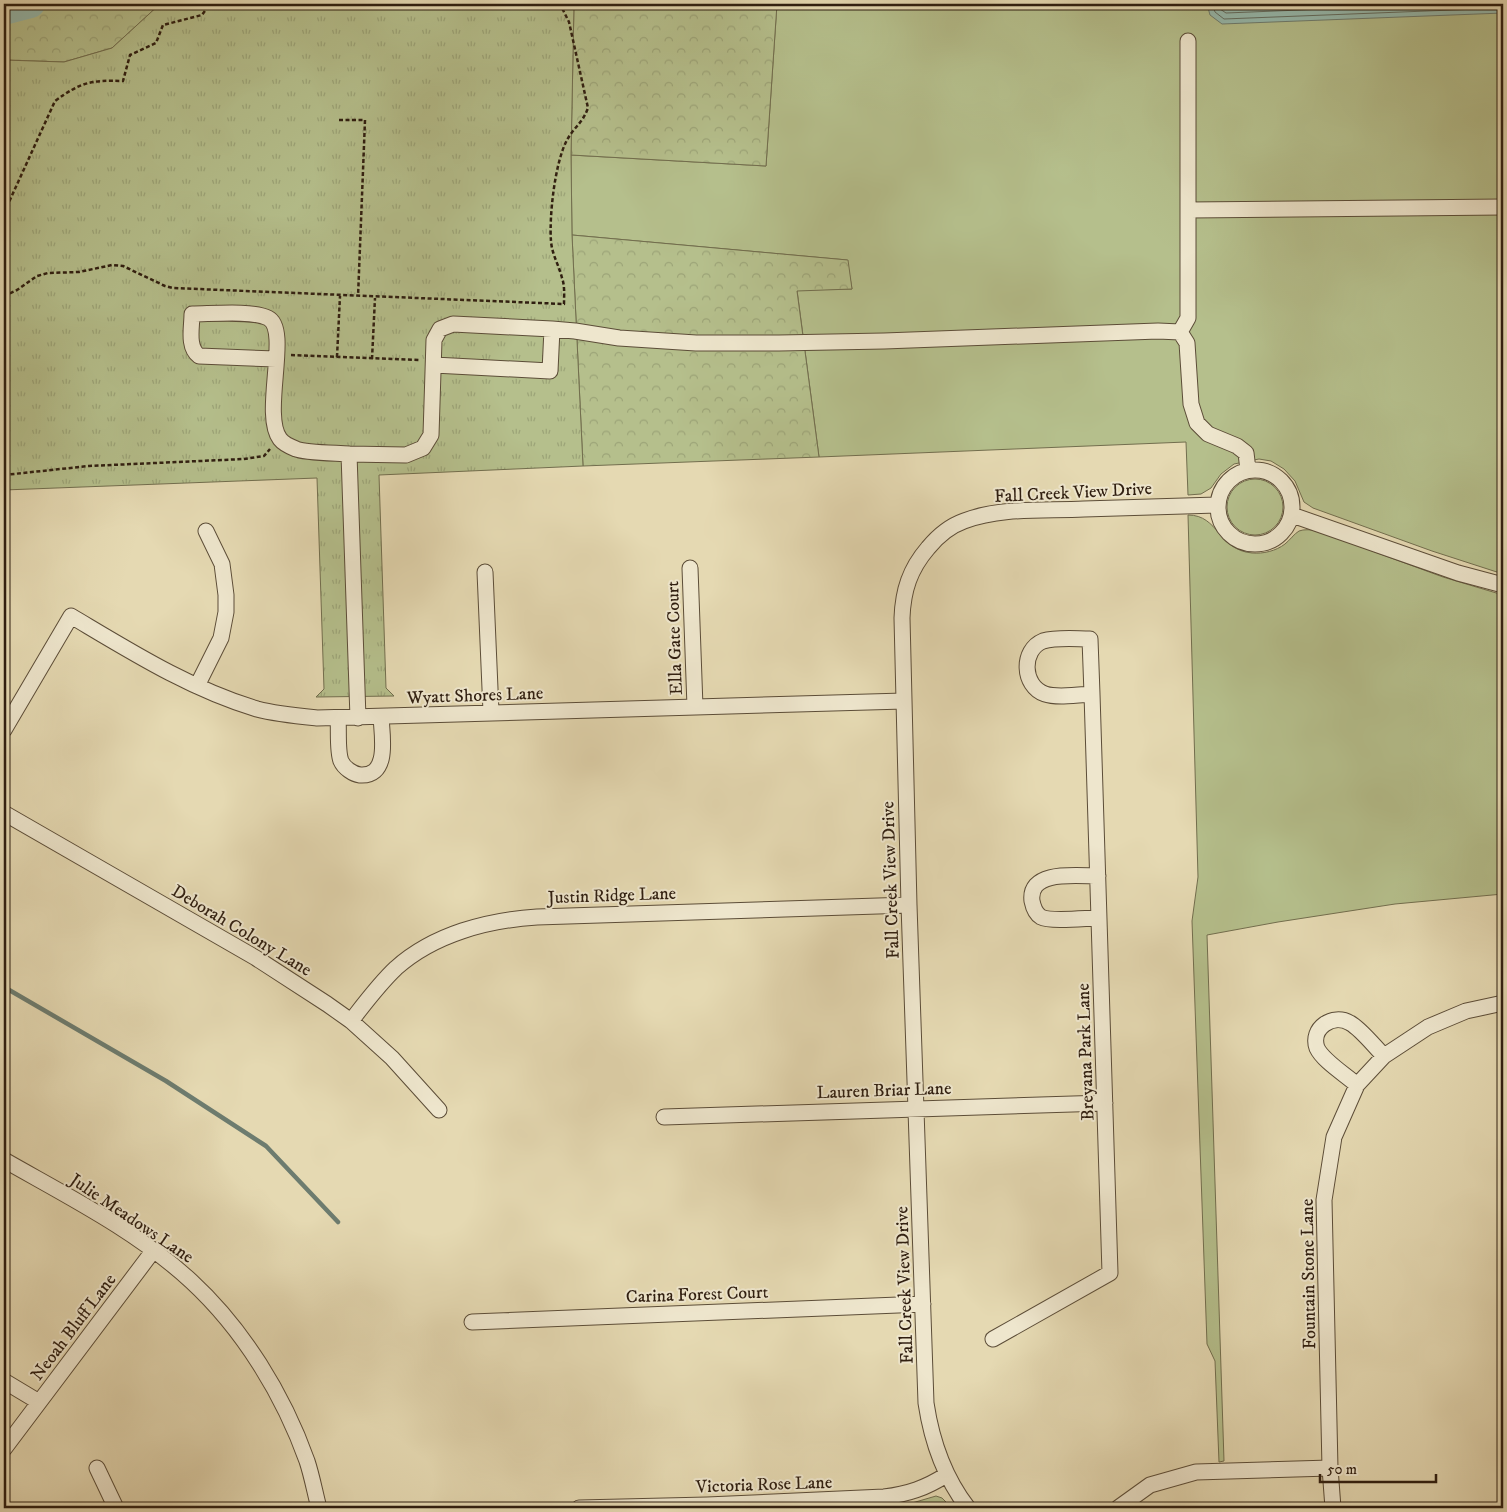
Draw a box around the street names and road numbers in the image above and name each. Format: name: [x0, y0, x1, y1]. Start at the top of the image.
street label: Fall Creek View Drive: [994, 478, 1152, 508]
street label: Ella Gate Court: [662, 580, 688, 695]
street label: Wyatt Shores Lane: [405, 683, 544, 709]
street label: Fall Creek View Drive: [877, 801, 905, 959]
street label: Deborah Colony Lane: [167, 880, 316, 981]
street label: Justin Ridge Lane: [546, 883, 677, 909]
street label: Breyana Park Lane: [1073, 983, 1099, 1121]
street label: Lauren Briar Lane: [816, 1078, 952, 1104]
street label: Julie Meadows Lane: [64, 1168, 198, 1268]
street label: Fountain Stone Lane: [1297, 1199, 1321, 1349]
street label: Fall Creek View Drive: [891, 1206, 919, 1364]
street label: Neoah Bluff Lane: [26, 1270, 121, 1385]
street label: Carina Forest Court: [625, 1282, 769, 1308]
street label: Victoria Rose Lane: [695, 1472, 833, 1498]

